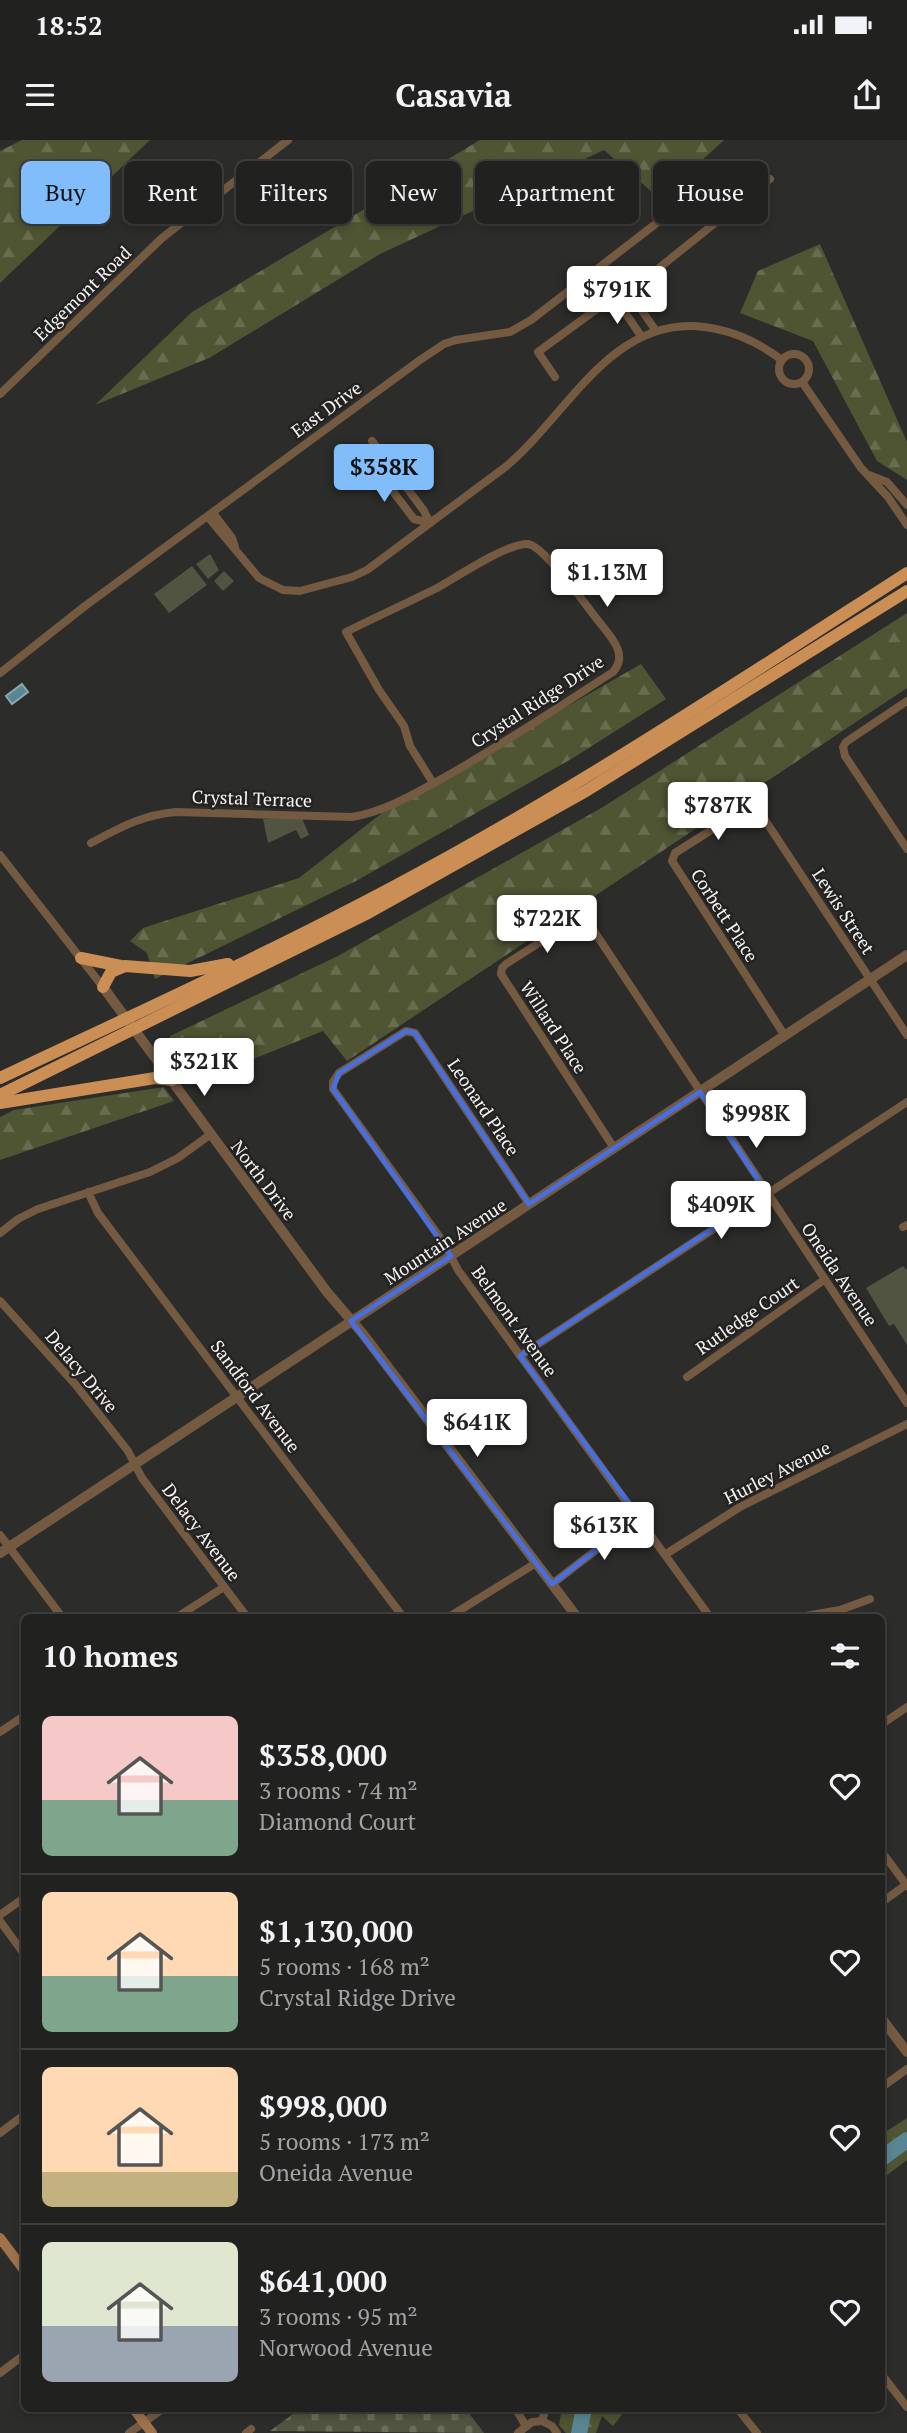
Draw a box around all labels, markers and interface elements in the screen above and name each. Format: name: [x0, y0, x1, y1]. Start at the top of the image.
text: 18:52: [35, 8, 103, 42]
text: Casavia: [395, 74, 512, 116]
icon: menu: [21, 76, 59, 114]
icon: share: [848, 76, 886, 114]
chip: Buy: [21, 161, 110, 224]
chip: Rent: [124, 161, 222, 224]
chip: Filters: [236, 161, 352, 224]
chip: New: [366, 161, 461, 224]
chip: Apartment: [475, 161, 639, 224]
chip: House: [653, 161, 768, 224]
street label: Edgemont Road: [28, 240, 136, 346]
pin: $791K: [568, 267, 666, 326]
text: $791K: [583, 273, 651, 304]
street label: East Drive: [286, 375, 366, 443]
pin: $358K: [335, 444, 433, 504]
text: $358K: [350, 451, 418, 482]
pin: $1.13M: [550, 550, 664, 609]
text: $1.13M: [567, 556, 647, 587]
street label: Crystal Ridge Drive: [466, 649, 608, 753]
pin: $787K: [669, 782, 767, 842]
street label: Crystal Terrace: [191, 784, 313, 812]
text: $787K: [684, 789, 752, 820]
street label: Corbett Place: [686, 864, 764, 966]
street label: Lewis Street: [807, 864, 881, 959]
pin: $722K: [498, 896, 596, 955]
text: $722K: [513, 902, 581, 933]
street label: Willard Place: [515, 976, 593, 1078]
pin: $321K: [155, 1038, 253, 1098]
text: $321K: [170, 1045, 238, 1076]
street label: Leonard Place: [443, 1054, 525, 1160]
pin: $998K: [707, 1090, 805, 1150]
text: $998K: [722, 1097, 790, 1128]
street label: North Drive: [226, 1135, 302, 1225]
pin: $409K: [672, 1182, 770, 1241]
text: $409K: [687, 1188, 755, 1219]
street label: Mountain Avenue: [379, 1192, 511, 1290]
street label: Oneida Avenue: [796, 1217, 884, 1331]
street label: Belmont Avenue: [467, 1261, 563, 1381]
street label: Rutledge Court: [691, 1270, 804, 1359]
street label: Delacy Drive: [40, 1325, 124, 1417]
street label: Sandford Avenue: [206, 1335, 306, 1457]
pin: $641K: [428, 1400, 526, 1459]
text: $641K: [443, 1406, 511, 1437]
street label: Hurley Avenue: [720, 1435, 834, 1509]
street label: Delacy Avenue: [157, 1478, 247, 1586]
pin: $613K: [555, 1502, 653, 1562]
text: $613K: [570, 1509, 638, 1540]
text: 10 homes: [42, 1636, 178, 1676]
icon: filters: [826, 1637, 864, 1675]
text: $358,000: [259, 1735, 387, 1775]
icon: home: [98, 1744, 182, 1828]
icon: heart: [826, 1767, 864, 1805]
text: 3 rooms · 74 m²: [259, 1775, 418, 1806]
text: Diamond Court: [259, 1806, 416, 1837]
text: $1,130,000: [259, 1911, 413, 1951]
icon: home: [98, 1920, 182, 2004]
icon: heart: [826, 1943, 864, 1981]
text: 5 rooms · 168 m²: [259, 1951, 430, 1982]
text: Crystal Ridge Drive: [259, 1982, 456, 2013]
text: $998,000: [259, 2086, 387, 2126]
icon: home: [98, 2095, 182, 2179]
icon: heart: [826, 2118, 864, 2156]
text: 5 rooms · 173 m²: [259, 2126, 430, 2157]
text: Oneida Avenue: [259, 2157, 413, 2188]
text: $641,000: [259, 2261, 387, 2301]
icon: home: [98, 2270, 182, 2354]
icon: heart: [826, 2293, 864, 2331]
text: 3 rooms · 95 m²: [259, 2301, 418, 2332]
text: Norwood Avenue: [259, 2332, 433, 2363]

